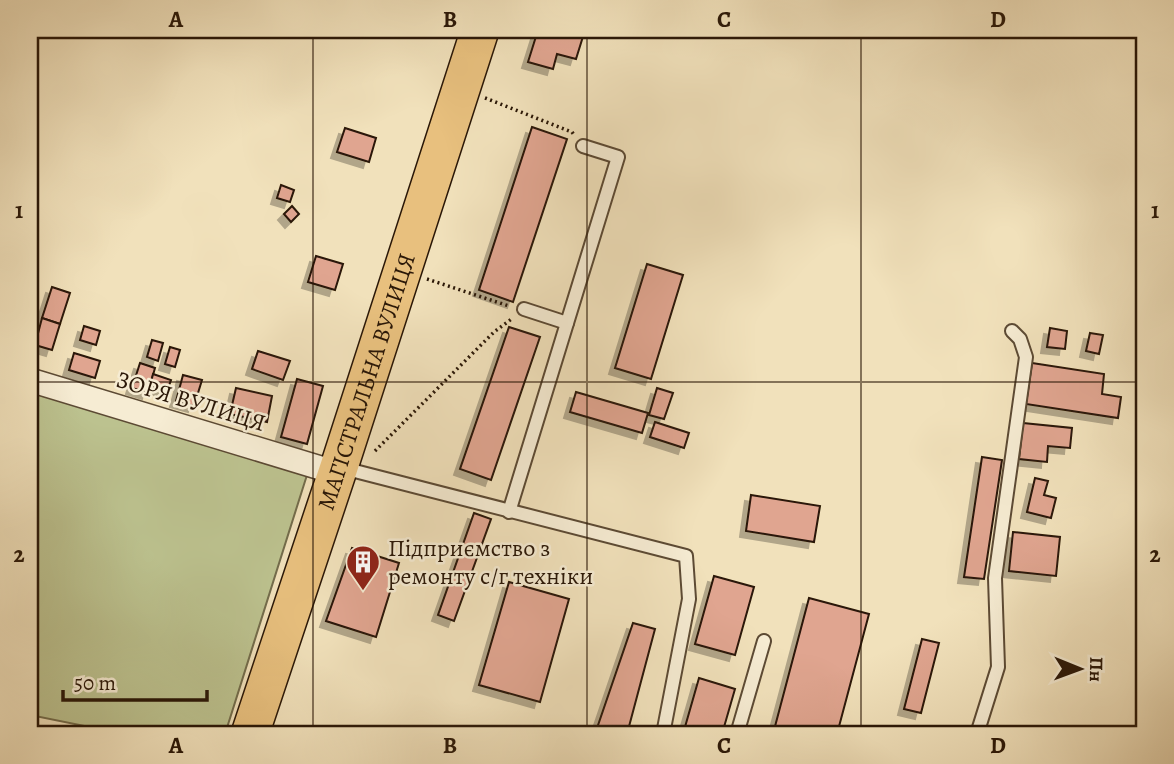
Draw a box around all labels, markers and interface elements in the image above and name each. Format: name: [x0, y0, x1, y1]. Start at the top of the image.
text: A: [168, 4, 184, 35]
text: B: [443, 4, 457, 35]
text: C: [717, 4, 731, 35]
text: D: [990, 4, 1006, 35]
text: 1: [15, 195, 23, 226]
text: 1: [1151, 195, 1159, 226]
street label: МАГІСТРАЛЬНА ВУЛИЦЯ: [310, 249, 423, 514]
street label: ЗОРЯ ВУЛИЦЯ: [112, 363, 270, 439]
place label: Підприємство з ремонту с/г техніки: [388, 532, 593, 592]
text: 2: [13, 539, 25, 570]
text: 2: [1149, 539, 1161, 570]
building icon: Підприємство з ремонту с/г техніки: [344, 543, 382, 592]
north arrow: [1044, 634, 1114, 704]
text: Пн: [1083, 657, 1109, 682]
scale bar: [63, 659, 206, 703]
text: 50 m: [74, 669, 116, 697]
text: A: [168, 730, 184, 761]
text: B: [443, 730, 457, 761]
text: C: [717, 730, 731, 761]
text: D: [990, 730, 1006, 761]

